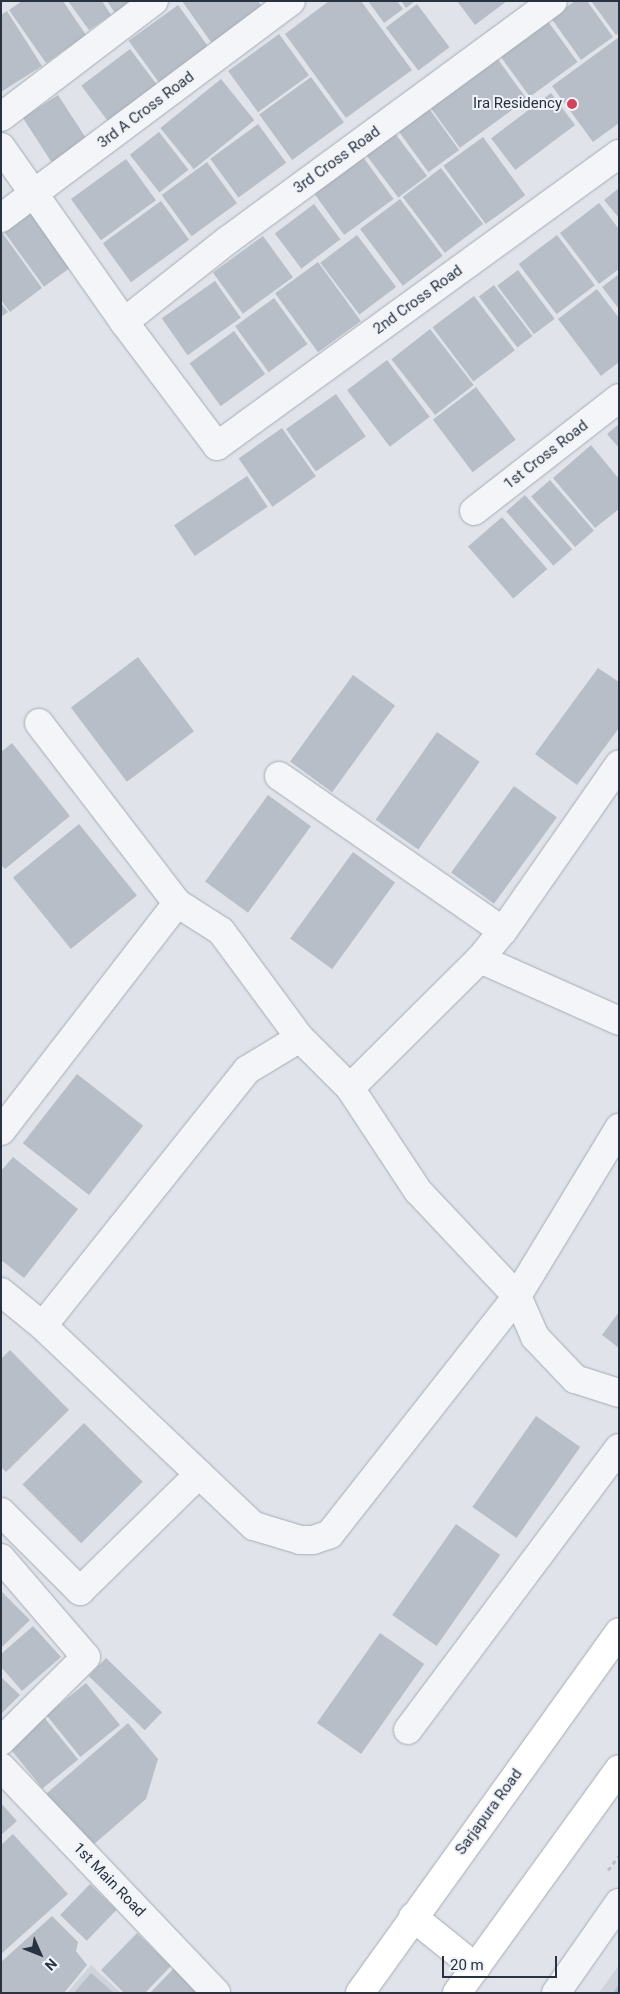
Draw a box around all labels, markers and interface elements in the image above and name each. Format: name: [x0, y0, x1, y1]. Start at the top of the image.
street label: 3rd A Cross Road: [94, 68, 198, 152]
place label: Ira Residency: [473, 95, 562, 113]
marker: Ira Residency: [566, 98, 578, 110]
street label: 3rd Cross Road: [290, 123, 384, 197]
street label: 2nd Cross Road: [370, 262, 466, 338]
street label: 1st Cross Road: [500, 417, 592, 493]
street label: Sarjapura Road: [452, 1766, 526, 1858]
street label: 1st Main Road: [69, 1839, 149, 1921]
north arrow: [15, 1929, 65, 1979]
scale bar: [445, 1946, 560, 1978]
text: N: [42, 1955, 60, 1974]
text: 20 m: [450, 1956, 484, 1974]

